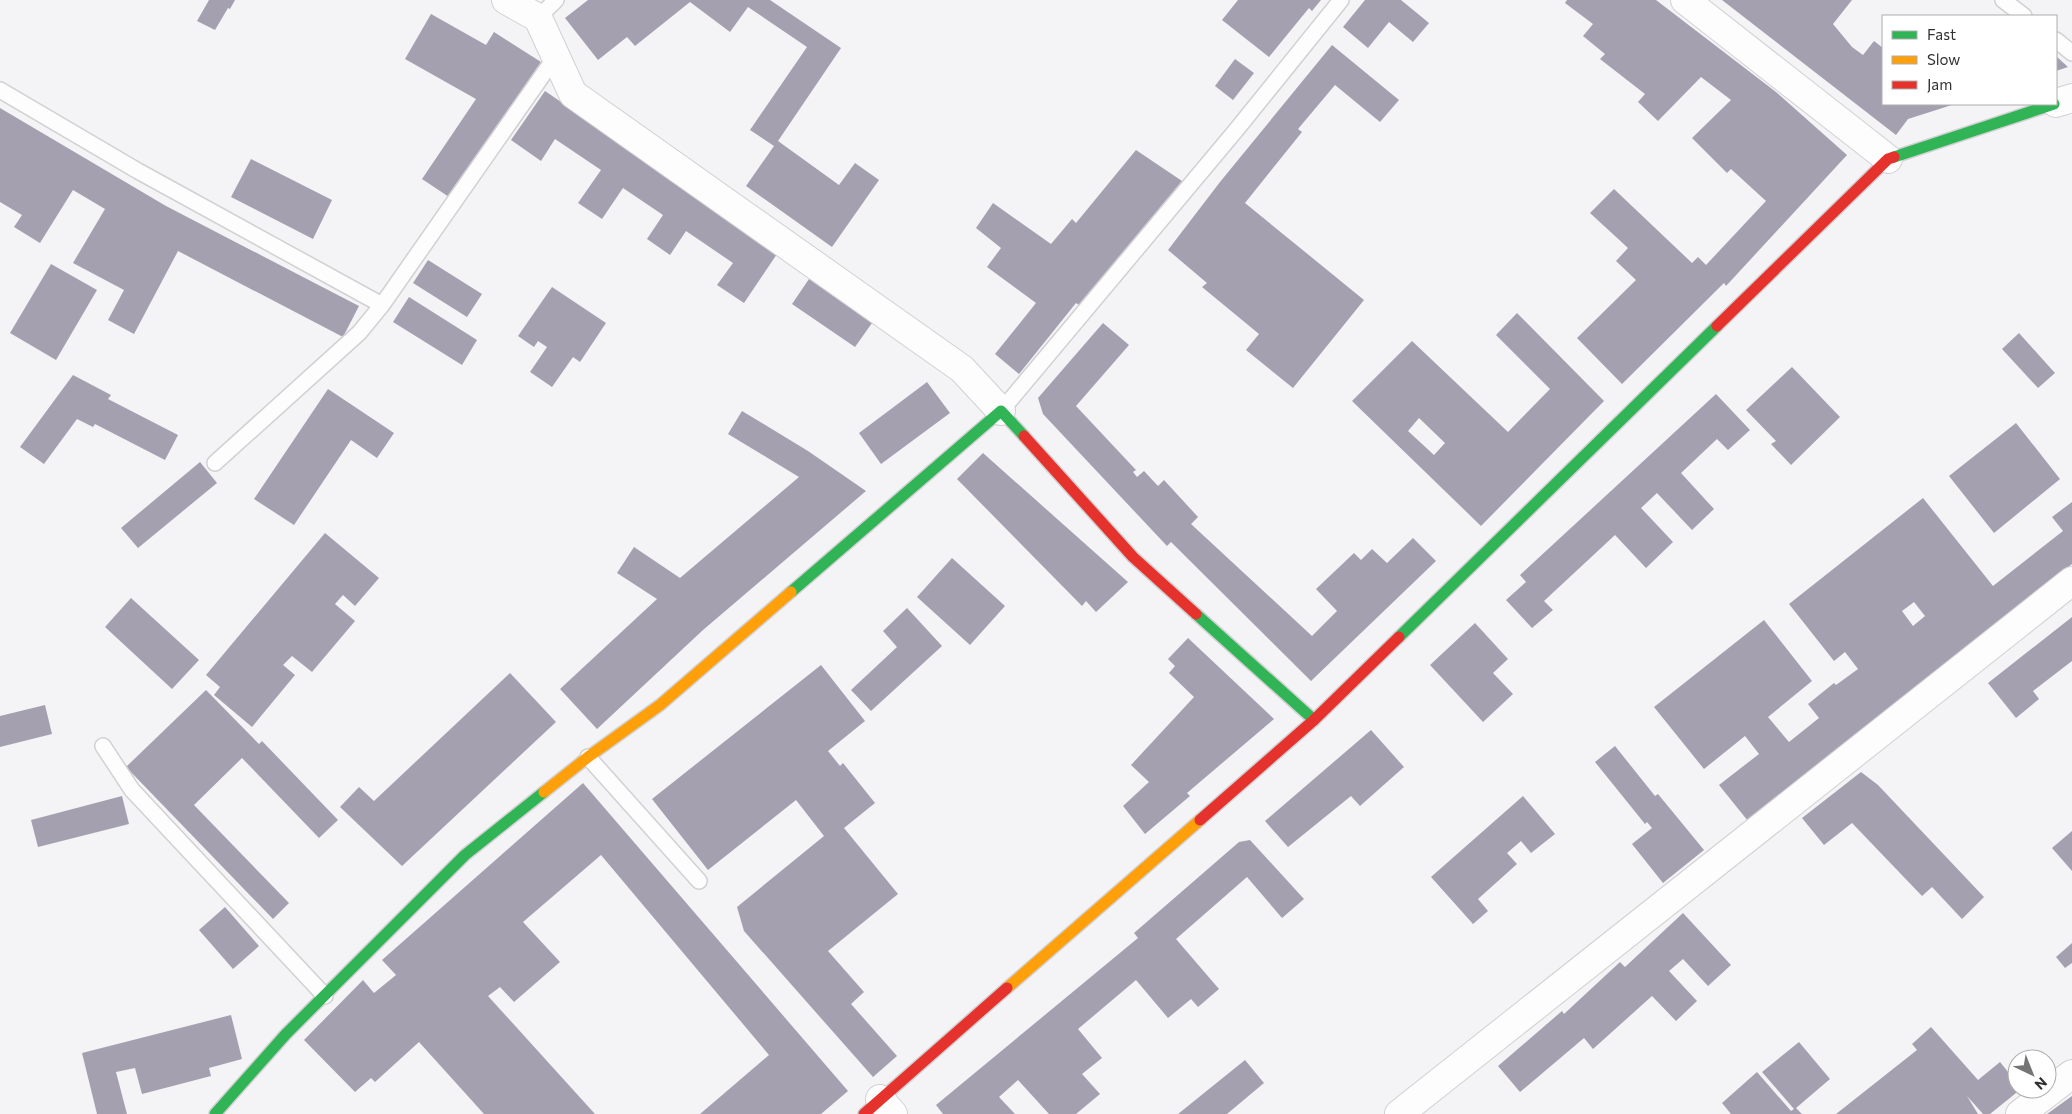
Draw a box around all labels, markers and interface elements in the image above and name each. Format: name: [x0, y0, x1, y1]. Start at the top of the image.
legend: [1882, 15, 2057, 105]
text: Fast: [1927, 25, 1956, 43]
text: Slow: [1927, 50, 1960, 68]
text: Jam: [1927, 75, 1952, 93]
north arrow: [2007, 1049, 2057, 1099]
text: N: [2032, 1074, 2051, 1094]

